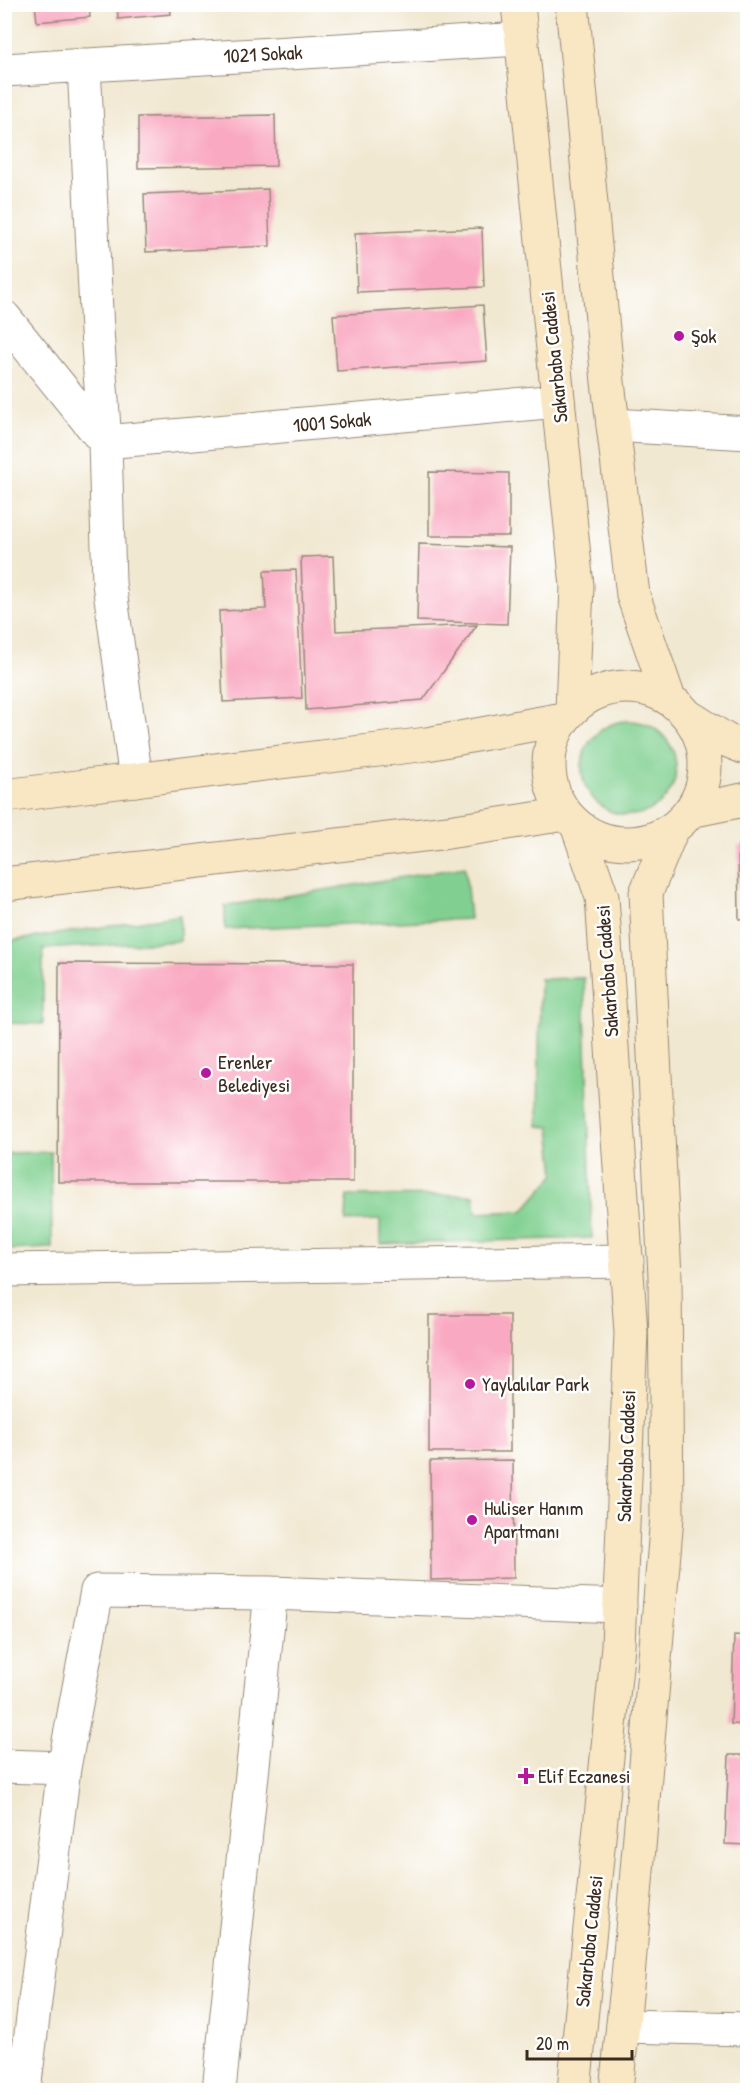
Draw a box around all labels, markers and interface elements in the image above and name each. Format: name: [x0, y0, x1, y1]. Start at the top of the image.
street label: 1021 Sokak: [223, 38, 303, 69]
street label: Sakarbaba Caddesi: [533, 290, 574, 424]
place label: Şok: [691, 322, 717, 349]
marker: Şok: [672, 329, 686, 343]
street label: 1001 Sokak: [292, 405, 372, 438]
street label: Sakarbaba Caddesi: [588, 904, 625, 1038]
place label: Erenler Belediyesi: [218, 1048, 290, 1098]
marker: Erenler Belediyesi: [199, 1066, 213, 1080]
place label: Yaylalılar Park: [482, 1370, 589, 1397]
marker: Yaylalılar Park: [463, 1377, 477, 1391]
street label: Sakarbaba Caddesi: [610, 1389, 641, 1522]
place label: Huliser Hanım Apartmanı: [484, 1494, 583, 1544]
marker: Huliser Hanım Apartmanı: [465, 1513, 479, 1527]
place label: Elif Eczanesi: [538, 1762, 631, 1789]
marker: Elif Eczanesi: [519, 1769, 533, 1783]
street label: Sakarbaba Caddesi: [568, 1874, 609, 2008]
scale bar: [527, 2023, 632, 2061]
text: 20 m: [536, 2031, 569, 2056]

